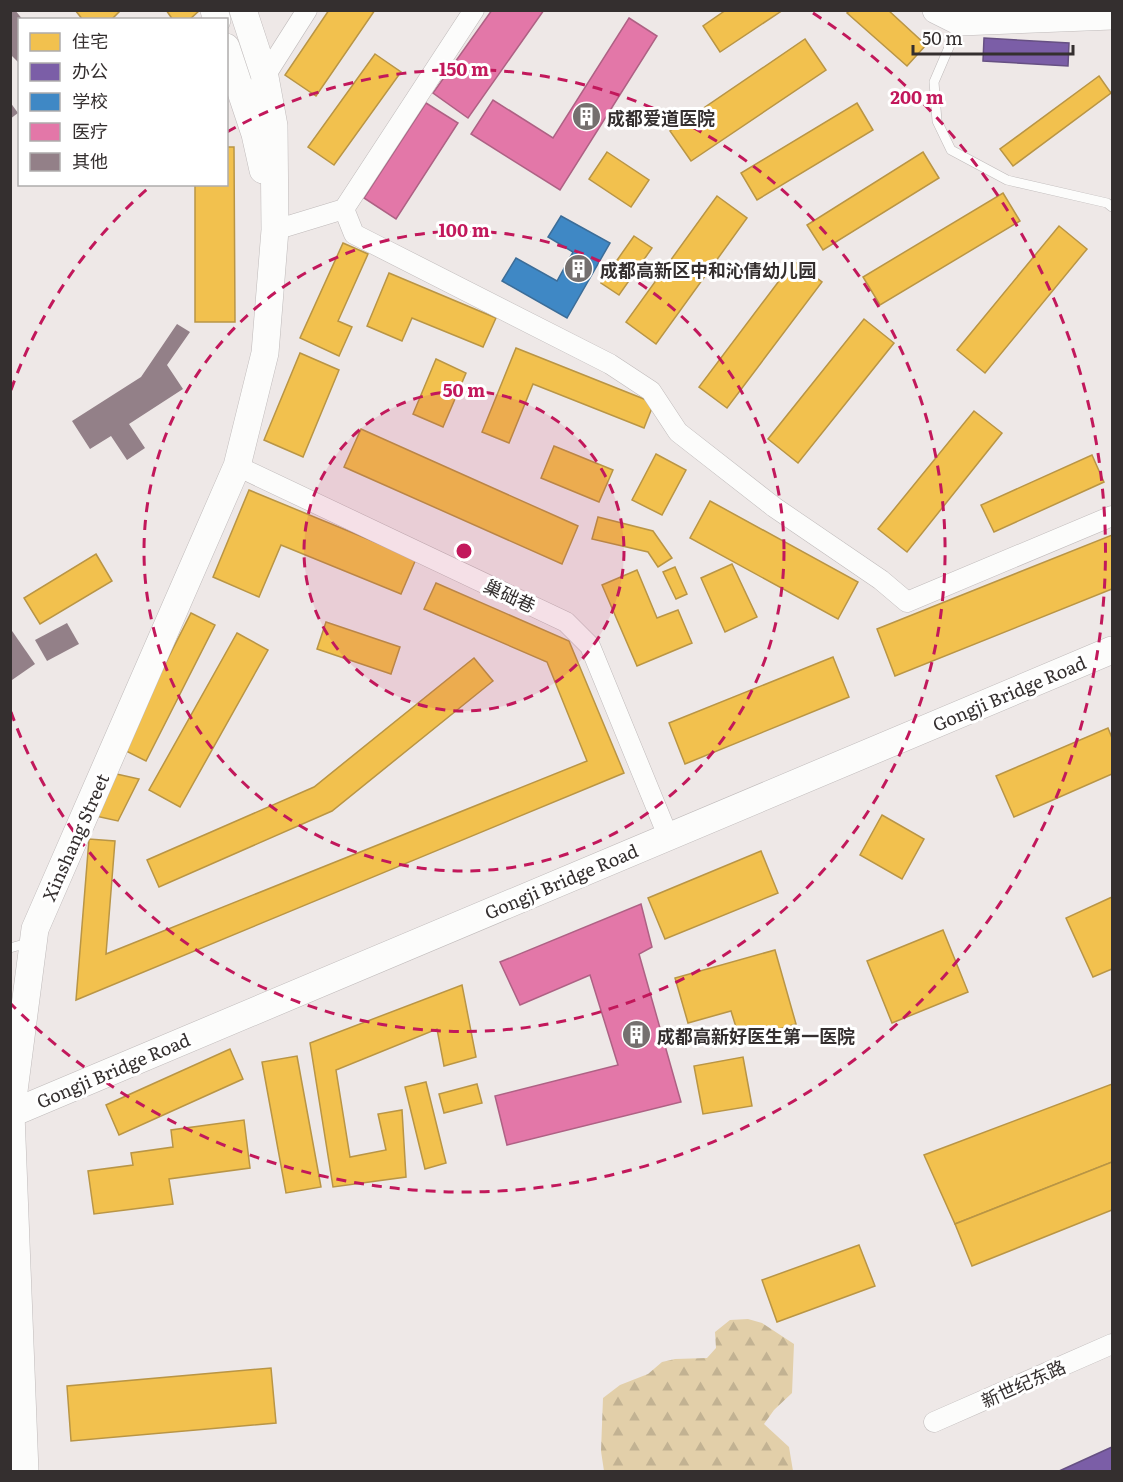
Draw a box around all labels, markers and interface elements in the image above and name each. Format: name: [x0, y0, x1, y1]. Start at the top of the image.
legend: [18, 18, 228, 186]
scale bar: [913, 18, 1074, 56]
text: 50 m: [922, 24, 963, 51]
text: 住宅: [72, 27, 108, 54]
text: 150 m: [439, 55, 489, 82]
text: 办公: [72, 57, 108, 84]
text: 200 m: [890, 83, 944, 110]
text: 学校: [72, 87, 108, 114]
building icon: 成都爱道医院: [570, 101, 602, 133]
place label: 成都爱道医院: [607, 104, 715, 131]
text: 医疗: [72, 117, 108, 144]
text: 其他: [72, 147, 108, 174]
text: 100 m: [438, 216, 490, 243]
building icon: 成都高新区中和沁倩幼儿园: [563, 253, 595, 285]
place label: 成都高新区中和沁倩幼儿园: [600, 256, 816, 283]
text: 50 m: [443, 376, 485, 403]
centre of rings: [454, 541, 474, 561]
street label: 巢础巷: [480, 571, 540, 619]
street label: Gongji Bridge Road: [928, 648, 1090, 738]
street label: Xinshang Street: [35, 768, 116, 905]
street label: Gongji Bridge Road: [480, 836, 642, 926]
building icon: 成都高新好医生第一医院: [620, 1019, 652, 1051]
place label: 成都高新好医生第一医院: [657, 1022, 855, 1049]
street label: Gongji Bridge Road: [32, 1025, 194, 1115]
street label: 新世纪东路: [976, 1352, 1070, 1414]

